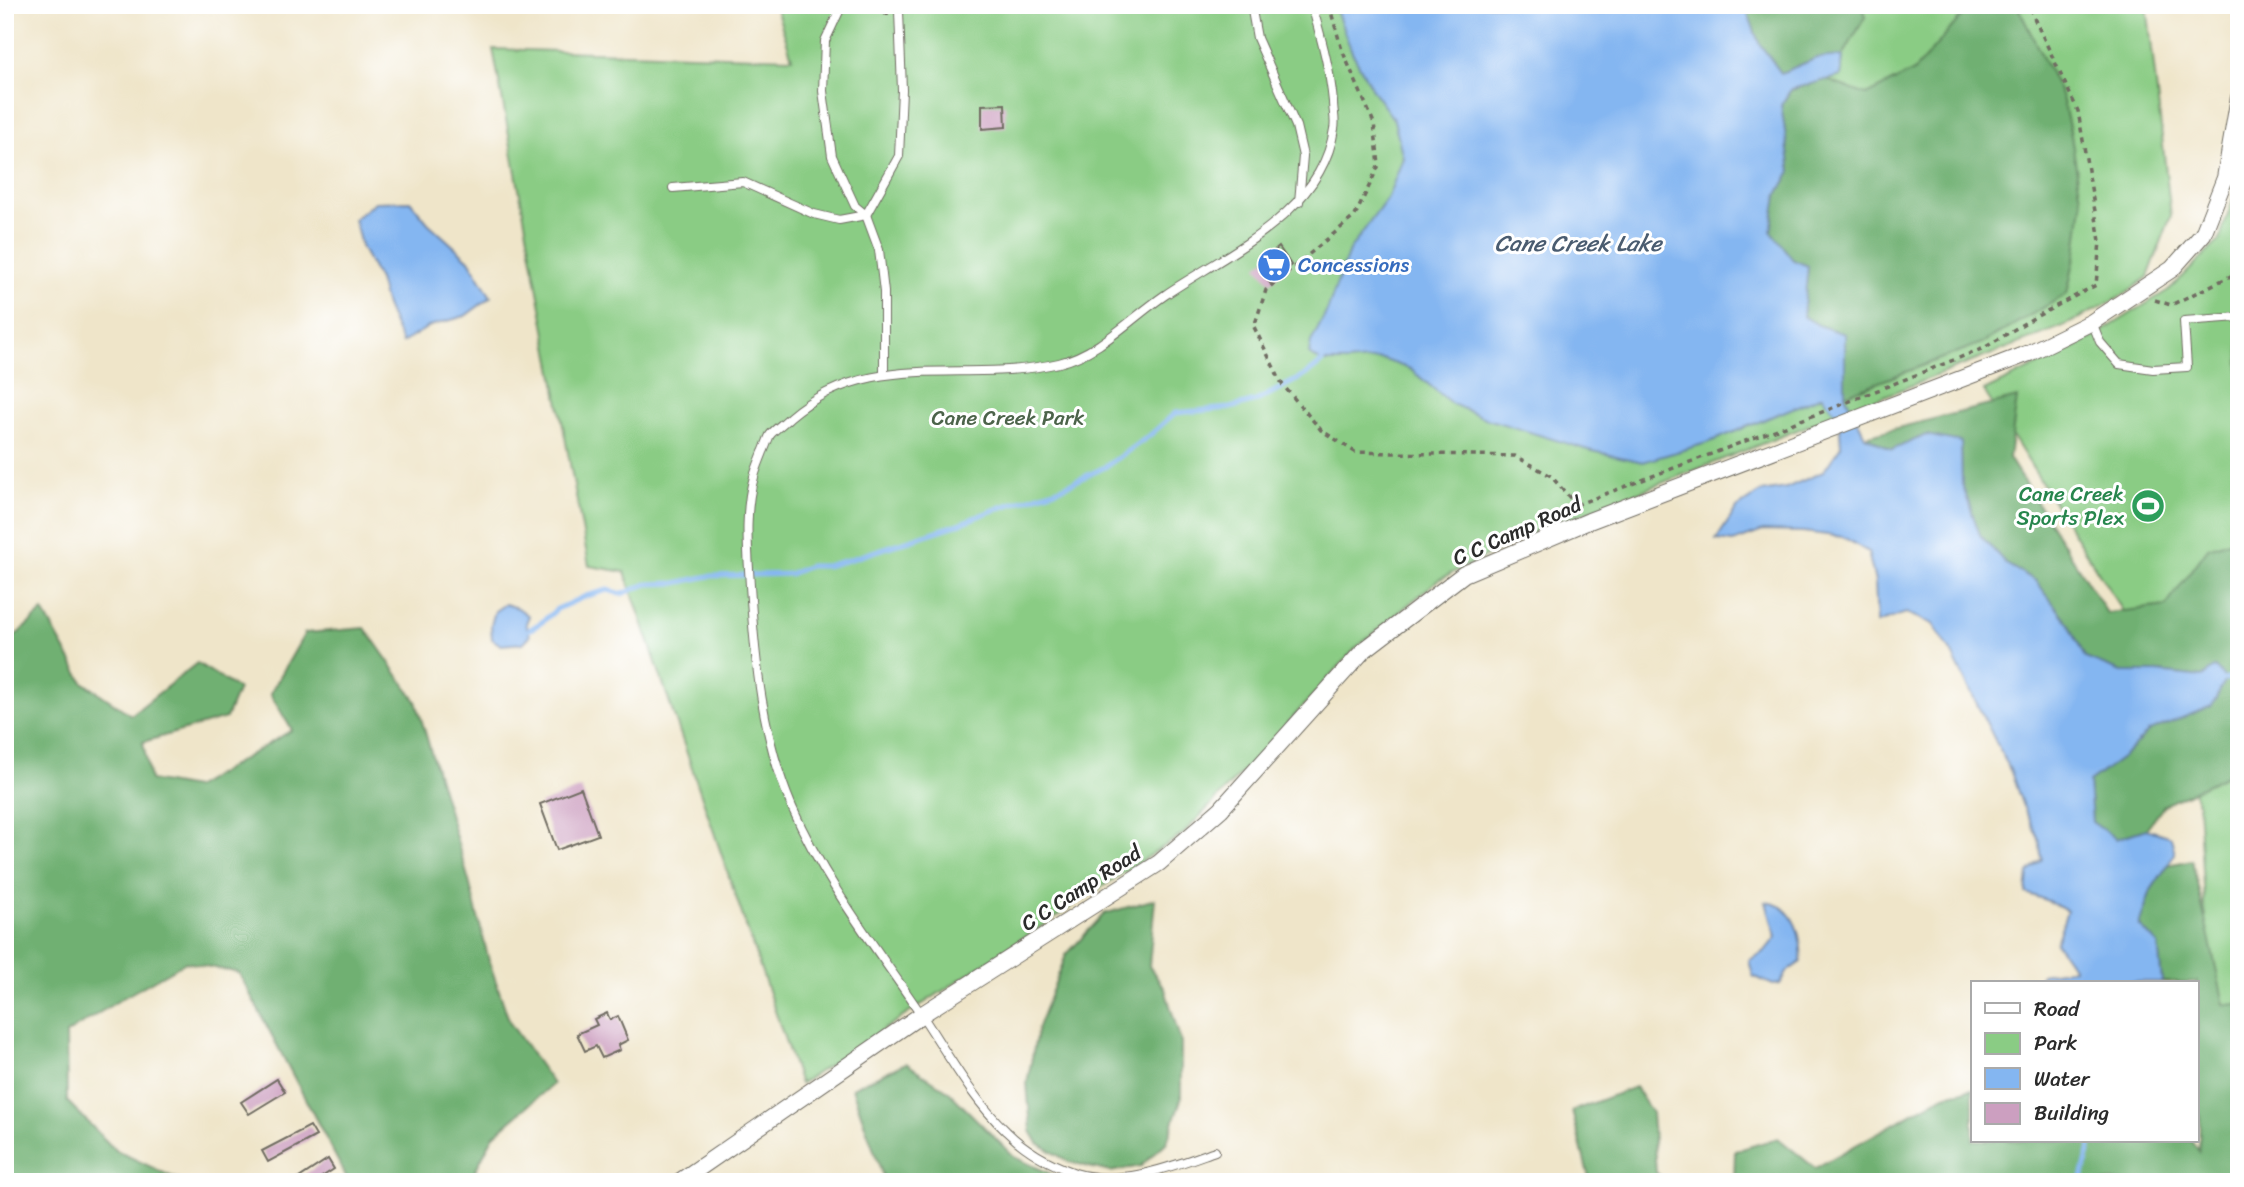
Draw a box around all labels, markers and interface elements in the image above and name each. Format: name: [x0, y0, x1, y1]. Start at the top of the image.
water label: Cane Creek Lake: [1495, 223, 1663, 264]
supermarket icon: Concessions: [1255, 246, 1293, 284]
place label: Concessions: [1298, 246, 1409, 284]
park label: Cane Creek Park: [932, 399, 1084, 437]
place label: Cane Creek Sports Plex: [2017, 475, 2124, 537]
street label: C C Camp Road: [1446, 485, 1589, 576]
sports icon: Cane Creek Sports Plex: [2129, 487, 2167, 525]
street label: C C Camp Road: [1013, 833, 1151, 941]
legend: [1971, 981, 2198, 1142]
text: Road: [2034, 990, 2081, 1028]
text: Park: [2034, 1024, 2077, 1062]
text: Water: [2034, 1060, 2091, 1098]
text: Building: [2034, 1094, 2110, 1132]

